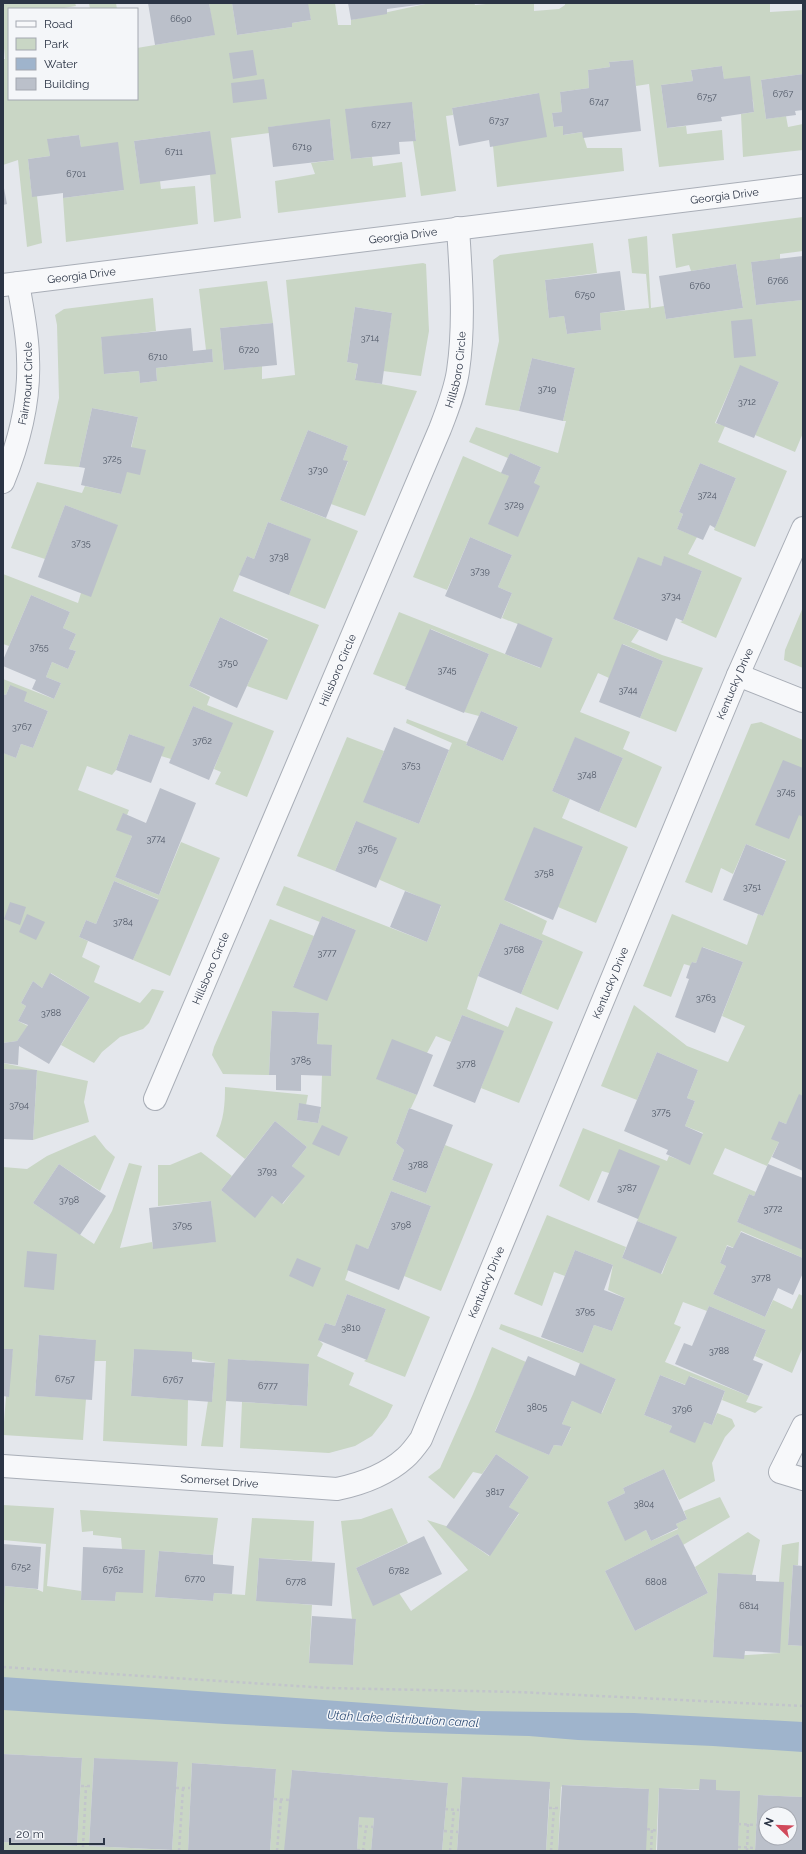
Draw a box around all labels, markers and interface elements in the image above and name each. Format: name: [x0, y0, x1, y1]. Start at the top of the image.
legend: [8, 8, 138, 100]
house number: 6690: [170, 14, 192, 24]
text: Road: [44, 17, 73, 31]
text: Park: [44, 37, 69, 51]
text: Water: [44, 57, 78, 71]
text: Building: [44, 77, 90, 91]
house number: 6767: [773, 89, 793, 99]
house number: 6757: [697, 92, 717, 102]
house number: 6747: [589, 97, 609, 107]
house number: 6737: [489, 116, 509, 126]
house number: 6727: [371, 120, 391, 130]
house number: 6719: [292, 142, 312, 152]
house number: 6711: [165, 147, 183, 157]
house number: 6701: [66, 169, 86, 179]
street label: Georgia Drive: [689, 185, 760, 206]
street label: Georgia Drive: [368, 225, 438, 246]
street label: Georgia Drive: [46, 265, 117, 286]
house number: 6766: [767, 276, 789, 286]
house number: 6760: [689, 281, 711, 291]
house number: 6750: [575, 290, 596, 300]
street label: Hillsboro Circle: [442, 331, 468, 409]
house number: 3714: [361, 333, 379, 343]
street label: Fairmount Circle: [15, 341, 35, 426]
house number: 6720: [239, 345, 260, 355]
house number: 6710: [148, 352, 168, 362]
house number: 3719: [538, 384, 556, 394]
house number: 3712: [738, 397, 756, 407]
house number: 3725: [102, 454, 122, 464]
house number: 3730: [308, 465, 328, 475]
house number: 3724: [697, 490, 717, 500]
house number: 3729: [504, 500, 524, 510]
house number: 3735: [71, 538, 91, 548]
house number: 3738: [269, 552, 289, 562]
house number: 3739: [470, 566, 490, 576]
house number: 3734: [661, 591, 681, 601]
street label: Hillsboro Circle: [316, 632, 359, 708]
house number: 3755: [29, 642, 49, 652]
street label: Kentucky Drive: [714, 645, 756, 721]
house number: 3750: [218, 658, 238, 668]
house number: 3745: [438, 665, 457, 675]
house number: 3744: [619, 685, 638, 695]
house number: 3767: [12, 722, 32, 732]
house number: 3762: [192, 736, 212, 746]
house number: 3753: [401, 760, 421, 770]
house number: 3748: [577, 770, 597, 780]
house number: 3745: [777, 787, 796, 797]
house number: 3774: [147, 834, 166, 844]
house number: 3765: [358, 844, 378, 854]
house number: 3758: [534, 868, 554, 878]
house number: 3751: [743, 882, 761, 892]
house number: 3784: [113, 917, 133, 927]
street label: Hillsboro Circle: [189, 930, 232, 1006]
house number: 3768: [504, 945, 524, 955]
street label: Kentucky Drive: [590, 945, 631, 1021]
house number: 3777: [317, 948, 337, 958]
house number: 3763: [696, 993, 716, 1003]
house number: 3788: [41, 1008, 61, 1018]
house number: 3785: [291, 1055, 311, 1065]
house number: 3778: [456, 1059, 476, 1069]
house number: 3794: [9, 1100, 29, 1110]
house number: 3775: [651, 1107, 671, 1117]
house number: 3788: [408, 1160, 428, 1170]
house number: 3793: [257, 1166, 277, 1176]
house number: 3787: [617, 1183, 637, 1193]
house number: 3798: [59, 1195, 79, 1205]
house number: 3772: [763, 1204, 783, 1214]
house number: 3795: [172, 1220, 192, 1230]
house number: 3798: [391, 1220, 411, 1230]
street label: Kentucky Drive: [465, 1244, 507, 1320]
house number: 3778: [751, 1273, 771, 1283]
house number: 3795: [575, 1306, 595, 1316]
house number: 3810: [341, 1323, 361, 1333]
house number: 3788: [709, 1346, 729, 1356]
house number: 6757: [55, 1374, 75, 1384]
house number: 6767: [163, 1375, 183, 1385]
house number: 6777: [258, 1381, 278, 1391]
house number: 3805: [527, 1402, 547, 1412]
house number: 3796: [672, 1404, 693, 1414]
street label: Somerset Drive: [180, 1472, 259, 1490]
house number: 3817: [486, 1487, 505, 1497]
house number: 3804: [634, 1499, 654, 1509]
house number: 6752: [11, 1562, 31, 1572]
house number: 6762: [103, 1565, 123, 1575]
house number: 6782: [389, 1566, 409, 1576]
house number: 6770: [185, 1574, 206, 1584]
house number: 6778: [286, 1577, 306, 1587]
house number: 6808: [645, 1577, 667, 1587]
house number: 6814: [739, 1601, 759, 1611]
water label: Utah Lake distribution canal: [327, 1708, 479, 1730]
north arrow: [758, 1806, 798, 1846]
text: N: [762, 1816, 777, 1829]
scale bar: [10, 1820, 104, 1846]
text: 20 m: [16, 1827, 44, 1841]

